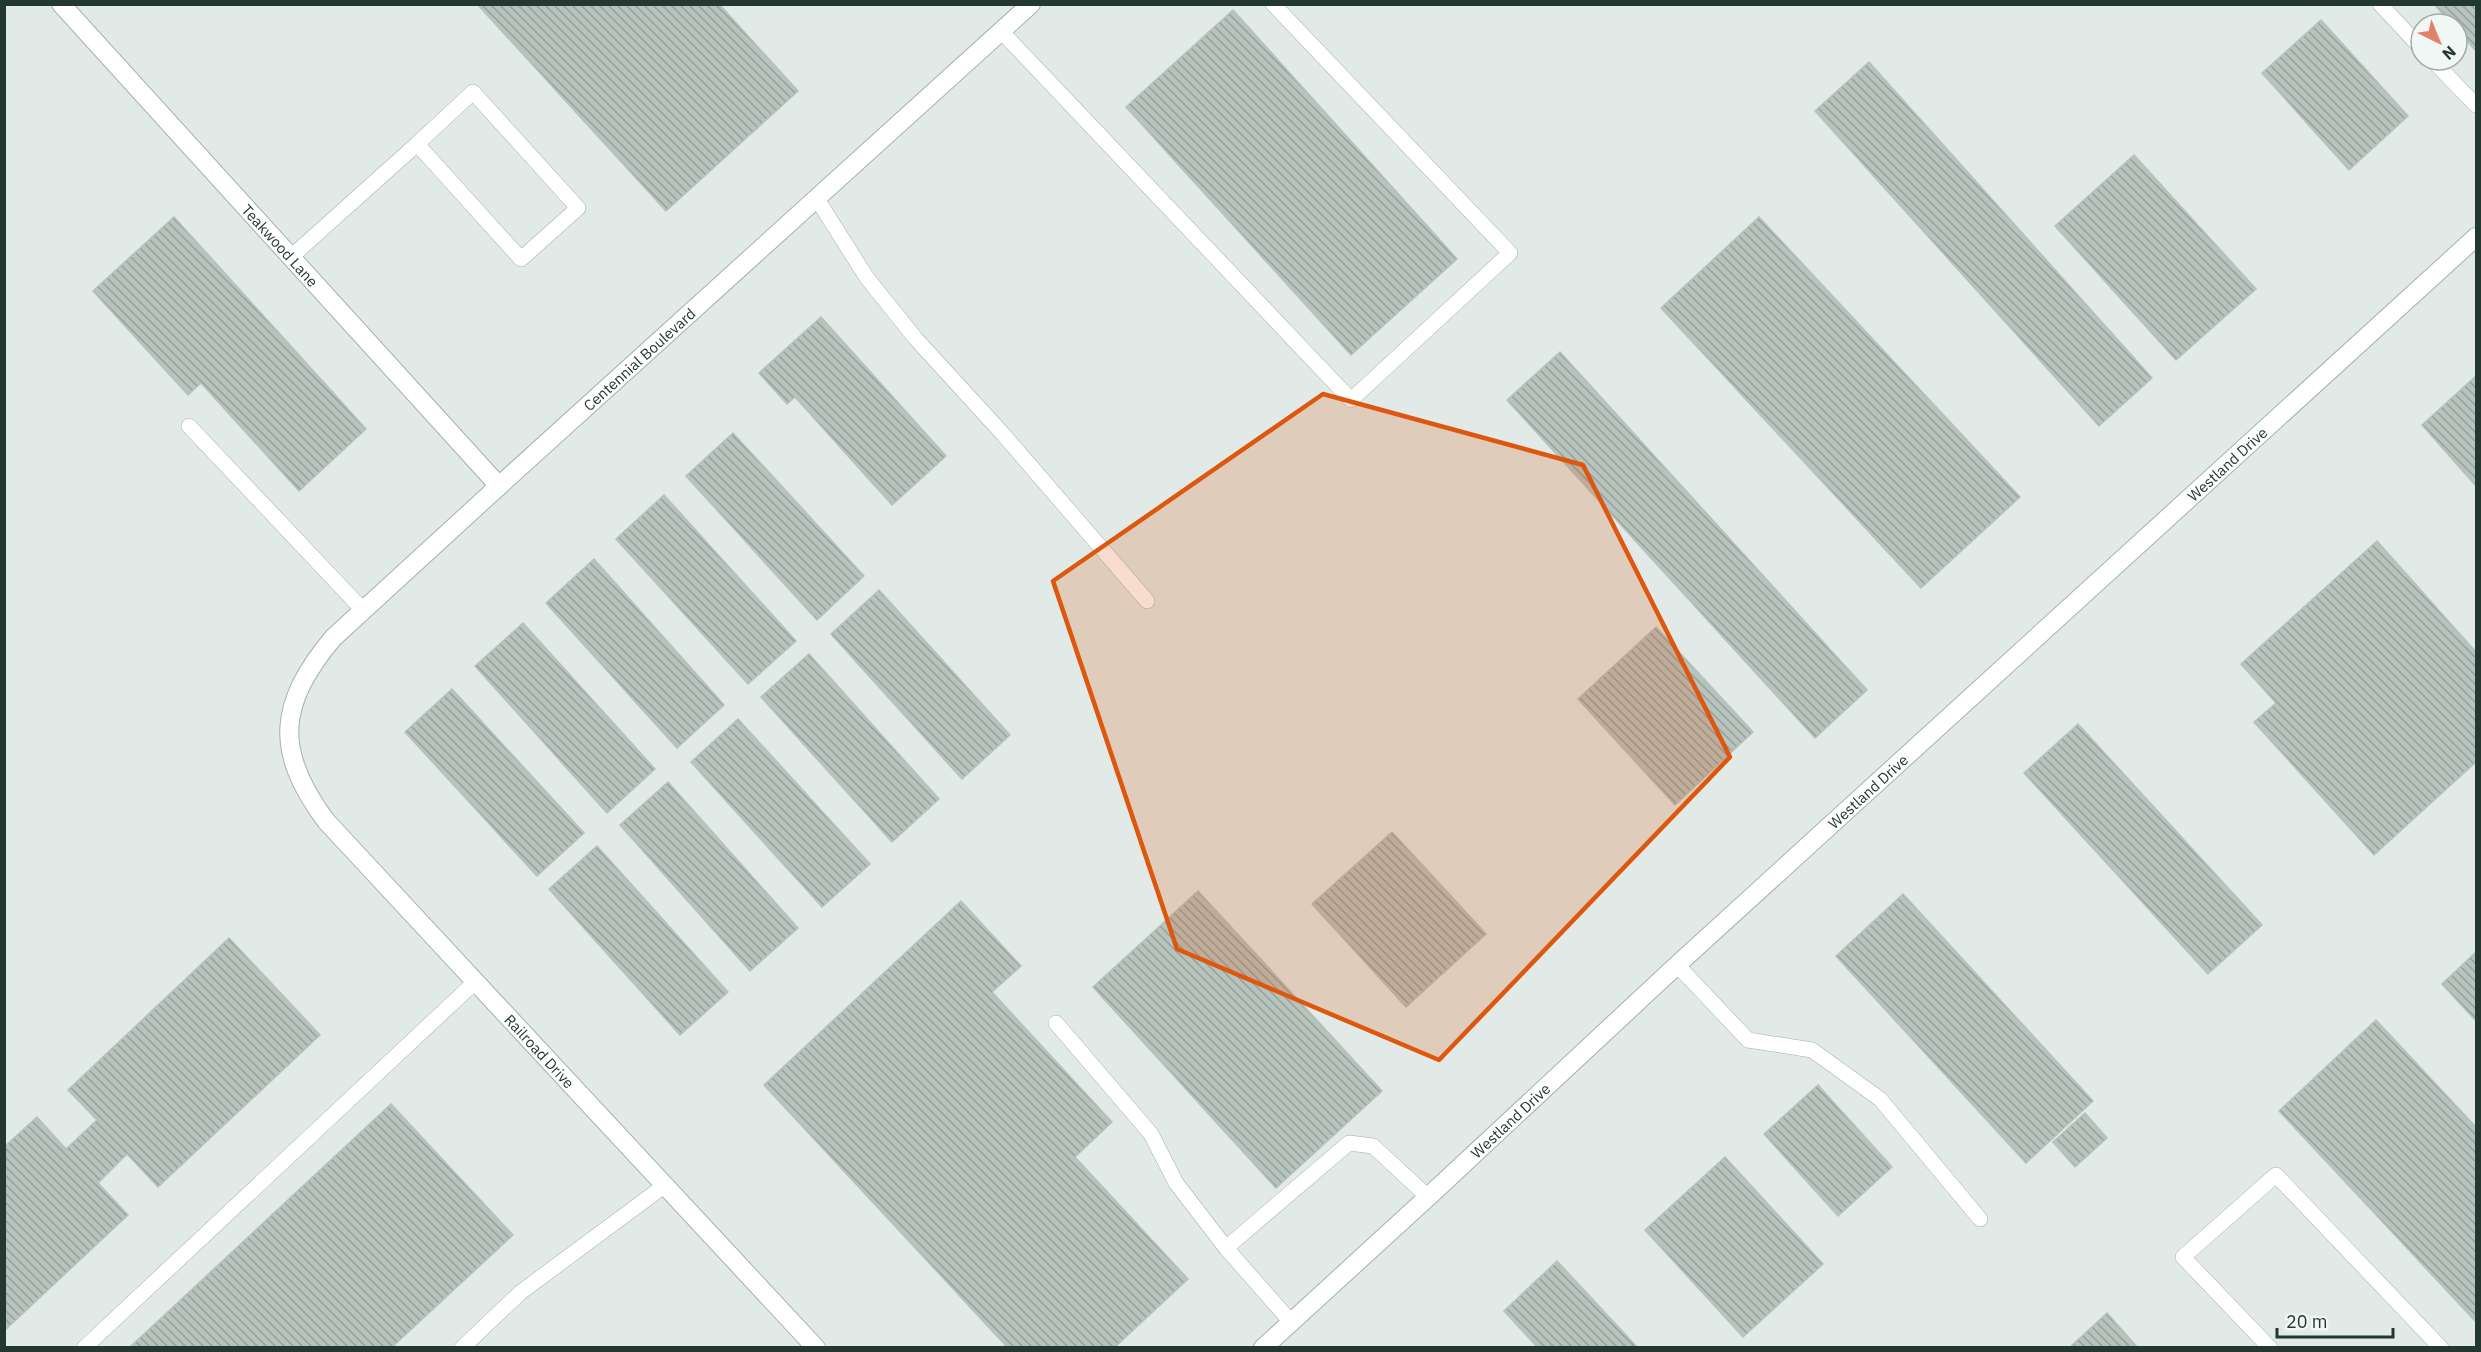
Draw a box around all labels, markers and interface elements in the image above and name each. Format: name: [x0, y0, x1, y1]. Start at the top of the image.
north arrow: [2409, 12, 2469, 72]
text: N: [2438, 42, 2460, 64]
street label: Teakwood Lane: [238, 200, 322, 290]
street label: Centennial Boulevard: [579, 304, 699, 415]
street label: Westland Drive: [2183, 423, 2271, 505]
street label: Westland Drive: [1824, 750, 1912, 832]
street label: Railroad Drive: [501, 1010, 579, 1092]
street label: Westland Drive: [1467, 1079, 1554, 1162]
scale bar: [2277, 1301, 2392, 1339]
text: 20 m: [2286, 1310, 2328, 1333]

